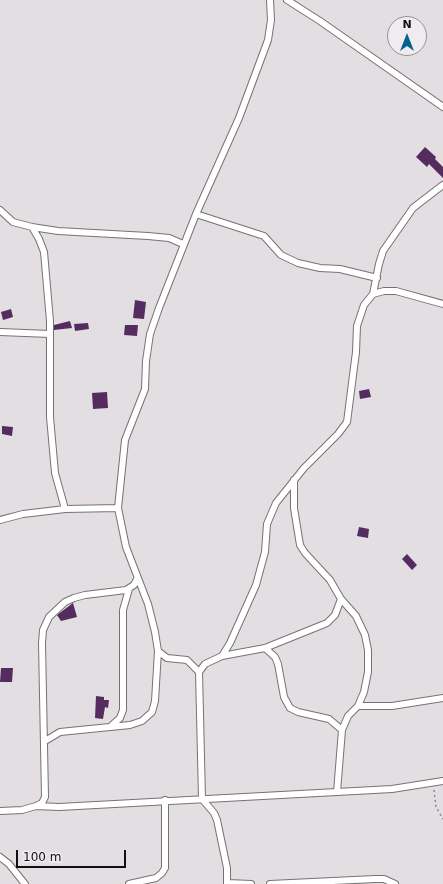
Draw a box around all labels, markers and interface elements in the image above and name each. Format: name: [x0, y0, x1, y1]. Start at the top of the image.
north arrow: [387, 16, 427, 56]
text: N: [402, 18, 412, 31]
scale bar: [18, 842, 128, 868]
text: 100 m: [23, 850, 61, 864]

